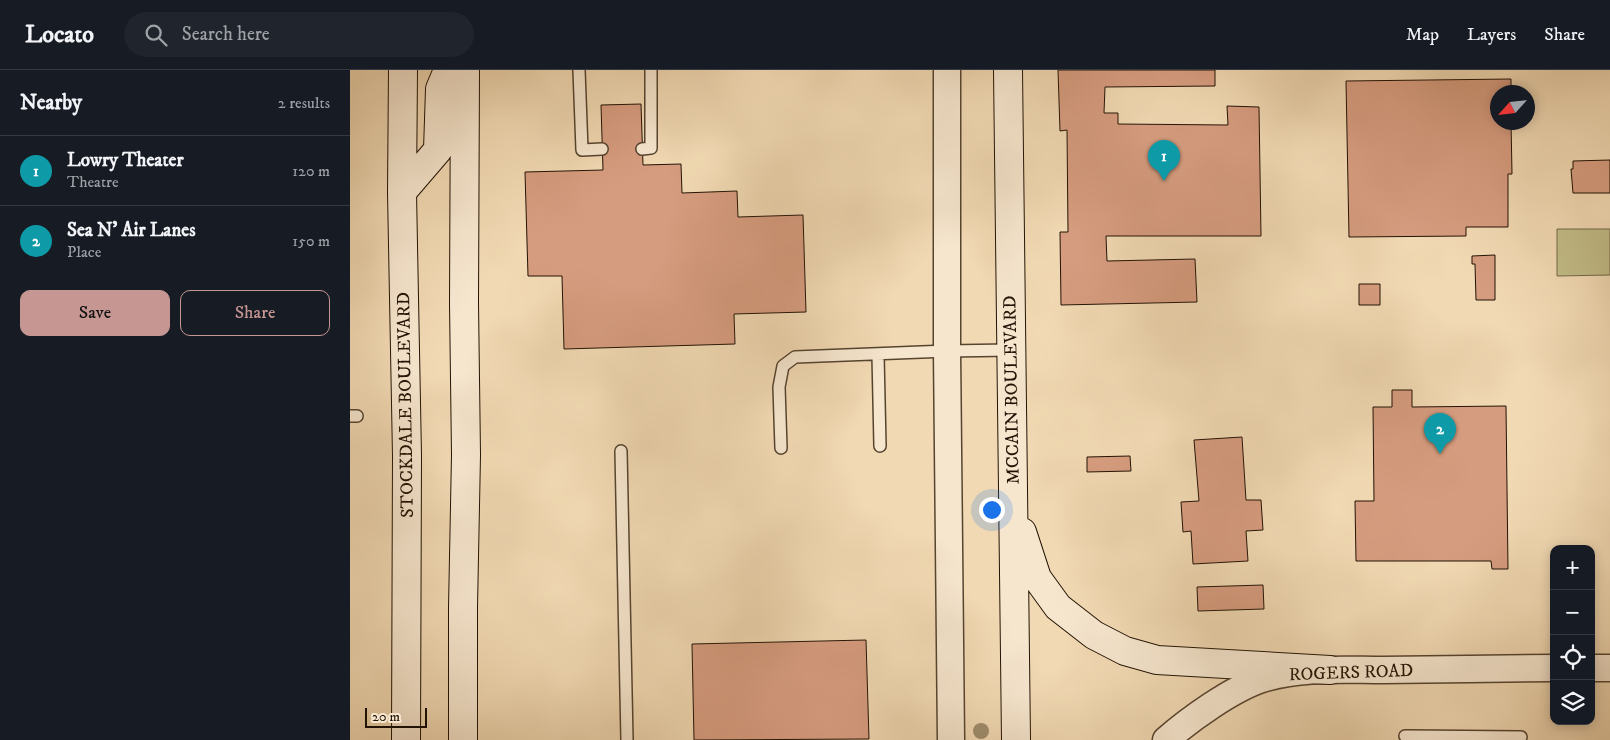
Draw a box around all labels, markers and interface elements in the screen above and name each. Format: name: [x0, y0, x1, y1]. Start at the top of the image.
search box: [124, 12, 474, 57]
text: Locato: [25, 20, 94, 50]
icon: search: [142, 21, 170, 49]
text: Search here: [182, 23, 270, 46]
text: Map: [1406, 24, 1439, 46]
text: Layers: [1467, 24, 1516, 46]
text: Share: [1544, 24, 1585, 46]
north arrow: [1490, 85, 1535, 130]
text: Nearby: [20, 90, 82, 116]
text: 2 results: [278, 93, 330, 113]
pin: 1: [1148, 140, 1180, 181]
text: Lowry Theater: [67, 149, 183, 172]
text: 1: [33, 161, 39, 181]
text: 120 m: [292, 161, 330, 181]
text: Theatre: [67, 172, 119, 192]
text: Sea N' Air Lanes: [67, 219, 195, 242]
text: 2: [32, 231, 40, 251]
text: 150 m: [292, 231, 330, 251]
text: Place: [67, 242, 101, 262]
button: Save: [20, 290, 170, 336]
button: Share: [180, 290, 330, 336]
street label: STOCKDALE BOULEVARD: [393, 292, 419, 518]
street label: MCCAIN BOULEVARD: [999, 295, 1025, 485]
pin: 2: [1424, 413, 1456, 454]
your location: [979, 497, 1005, 523]
map controls: [1550, 545, 1595, 725]
button: +: [1550, 545, 1595, 590]
button: −: [1550, 590, 1595, 635]
button: locate: [1550, 635, 1595, 680]
street label: ROGERS ROAD: [1288, 660, 1414, 686]
button: layers: [1550, 680, 1595, 725]
scale bar: [365, 705, 428, 728]
text: 20 m: [372, 708, 400, 726]

